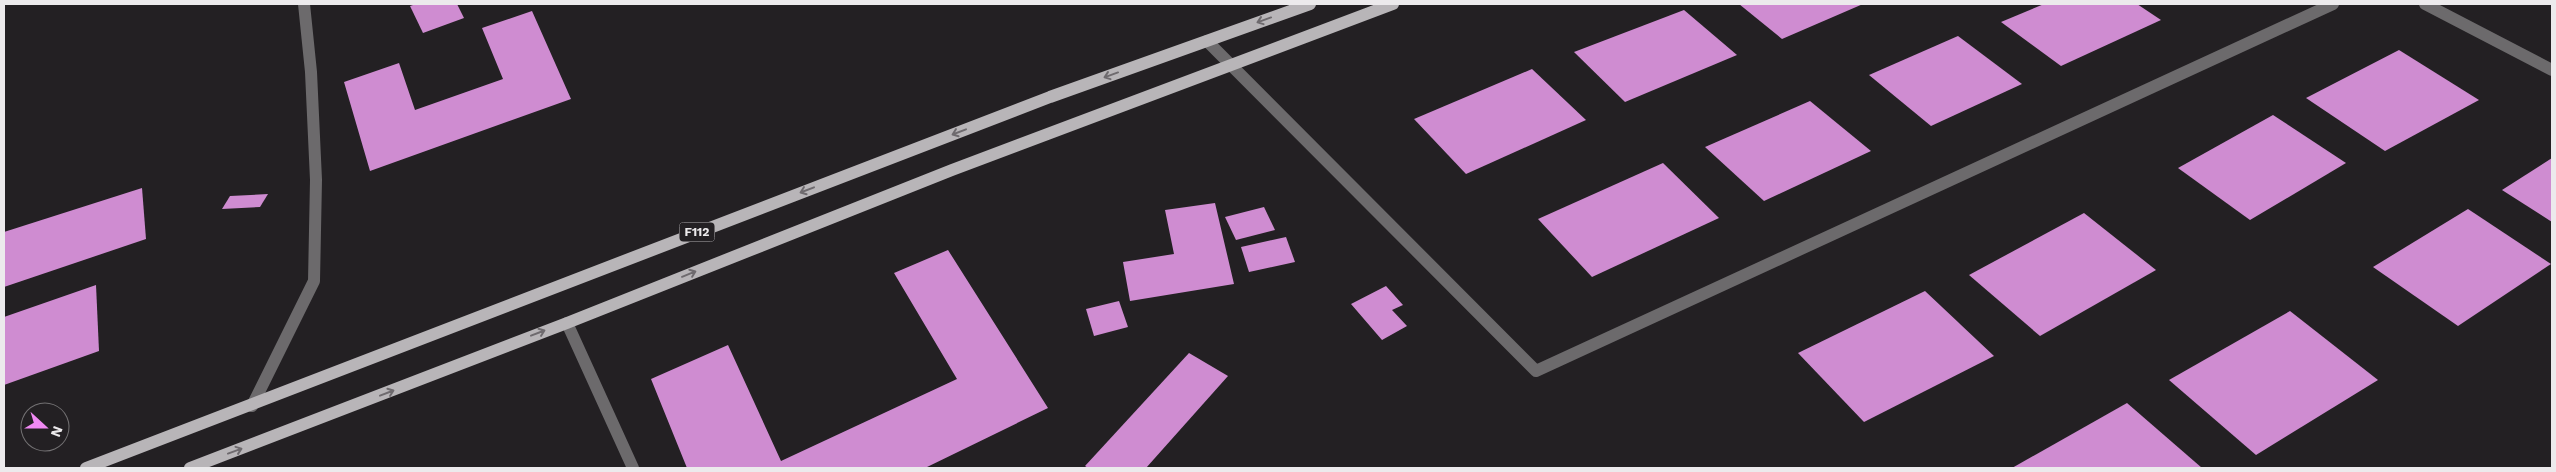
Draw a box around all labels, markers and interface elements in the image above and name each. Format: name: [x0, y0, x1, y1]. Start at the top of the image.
one-way arrow: [1257, 16, 1273, 25]
one-way arrow: [1104, 71, 1120, 80]
one-way arrow: [952, 128, 967, 137]
one-way arrow: [800, 186, 816, 195]
road number: F112: [680, 222, 714, 242]
one-way arrow: [681, 269, 697, 278]
one-way arrow: [530, 328, 545, 338]
one-way arrow: [379, 387, 394, 397]
north arrow: [20, 402, 70, 452]
text: N: [48, 424, 66, 439]
one-way arrow: [227, 446, 243, 455]

